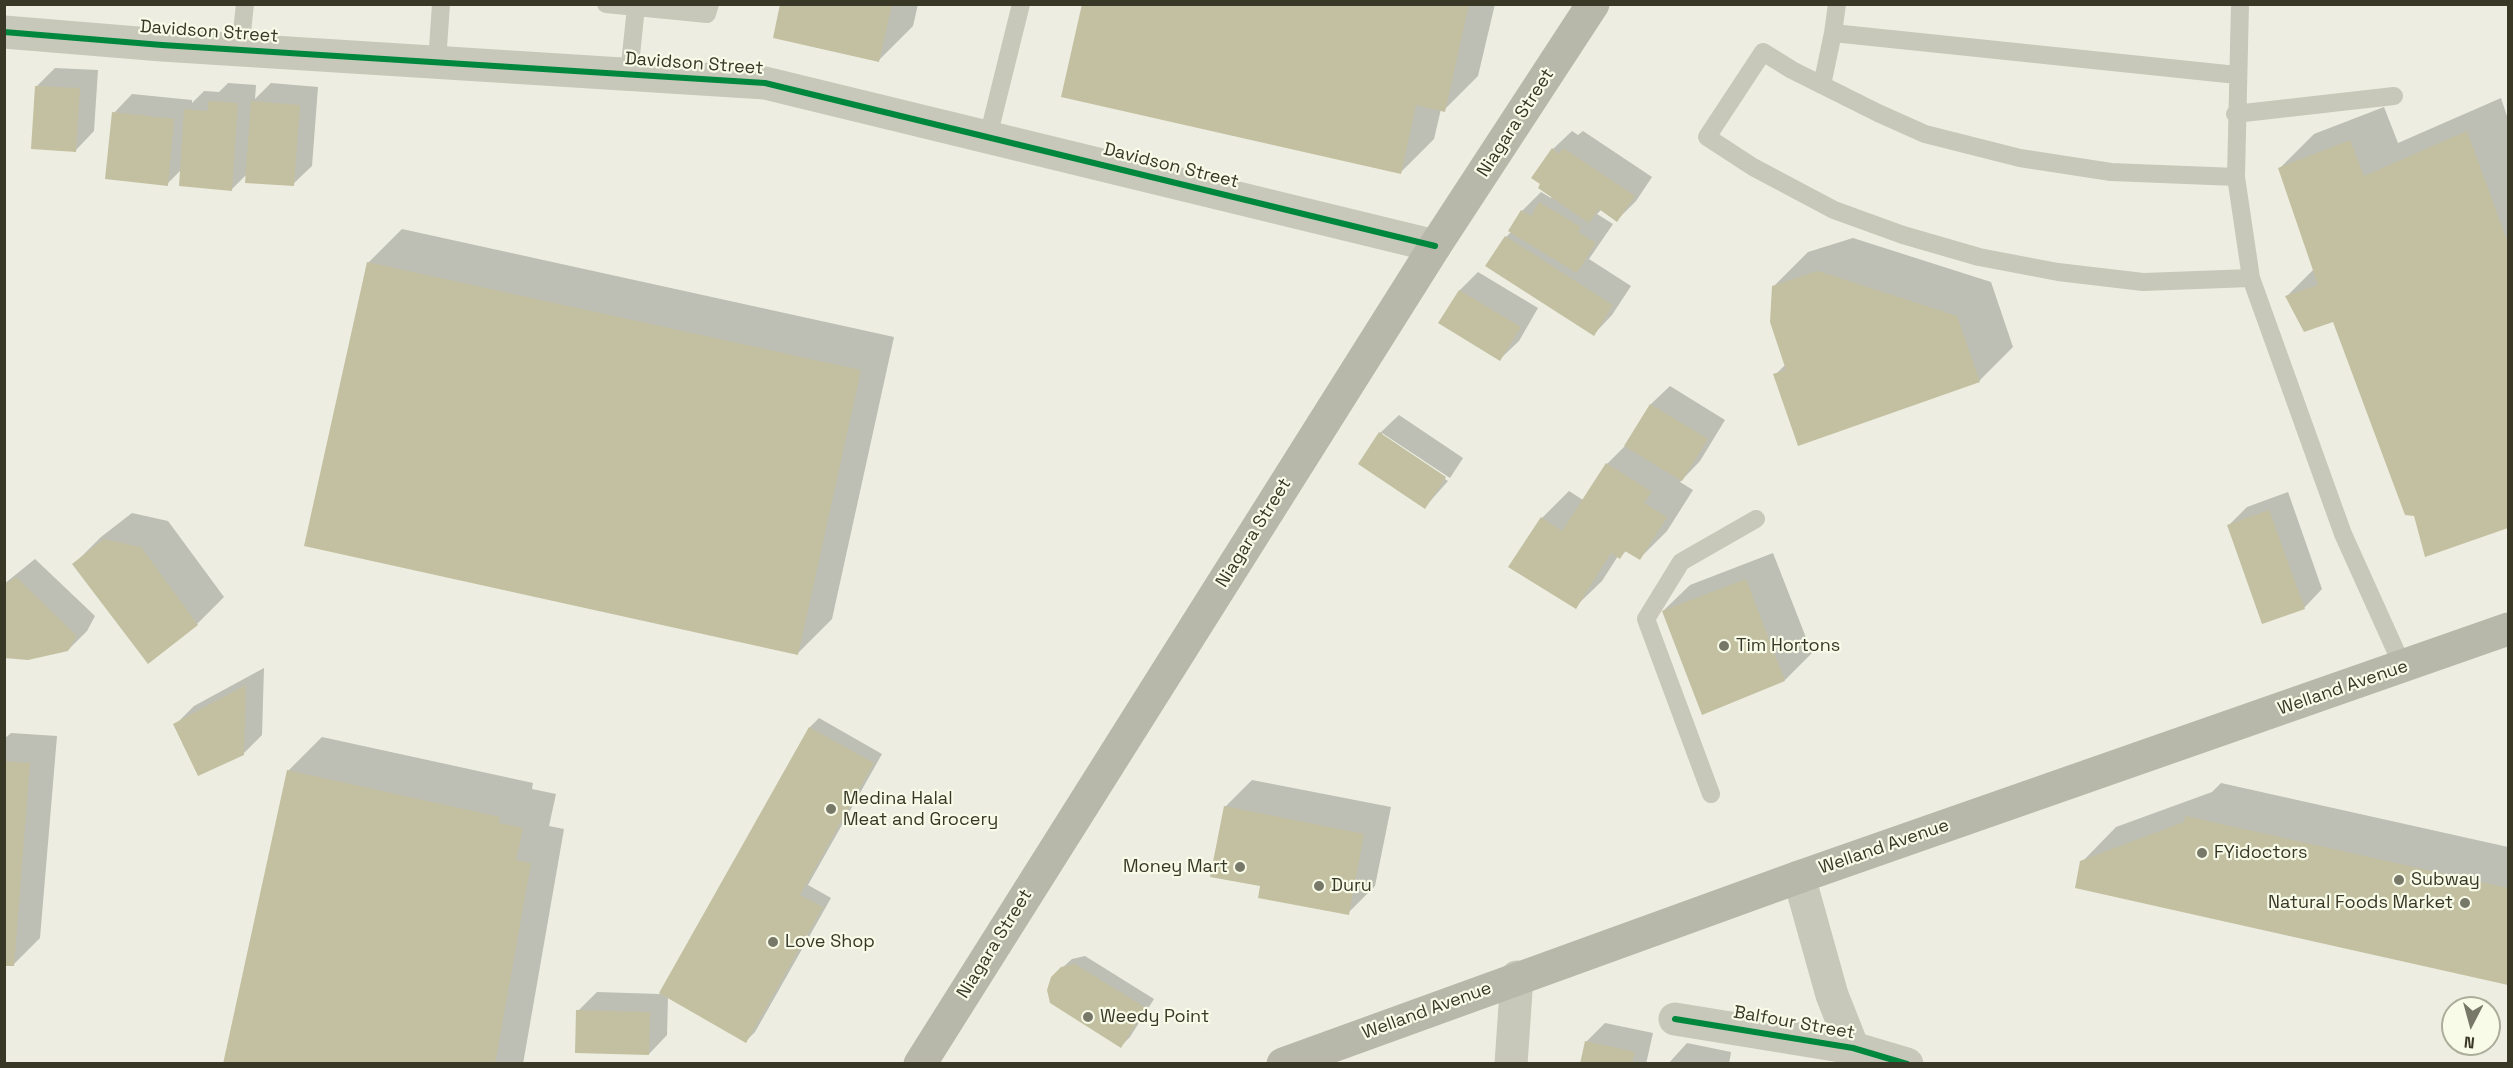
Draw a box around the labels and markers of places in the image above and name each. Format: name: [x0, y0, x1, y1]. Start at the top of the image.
place label: Tim Hortons: [1736, 635, 1840, 657]
marker: Tim Hortons: [1717, 639, 1731, 653]
place label: Medina Halal Meat and Grocery: [843, 788, 998, 830]
marker: Medina Halal Meat and Grocery: [824, 802, 838, 816]
place label: FYidoctors: [2214, 842, 2307, 864]
marker: FYidoctors: [2195, 846, 2209, 860]
place label: Money Mart: [1123, 856, 1228, 878]
marker: Money Mart: [1233, 860, 1247, 874]
place label: Subway: [2411, 869, 2480, 891]
marker: Subway: [2392, 873, 2406, 887]
place label: Duru: [1331, 875, 1372, 897]
marker: Duru: [1312, 879, 1326, 893]
place label: Natural Foods Market: [2268, 892, 2453, 914]
marker: Natural Foods Market: [2458, 896, 2472, 910]
place label: Love Shop: [785, 931, 875, 953]
marker: Love Shop: [766, 935, 780, 949]
place label: Weedy Point: [1100, 1006, 1209, 1028]
marker: Weedy Point: [1081, 1010, 1095, 1024]

